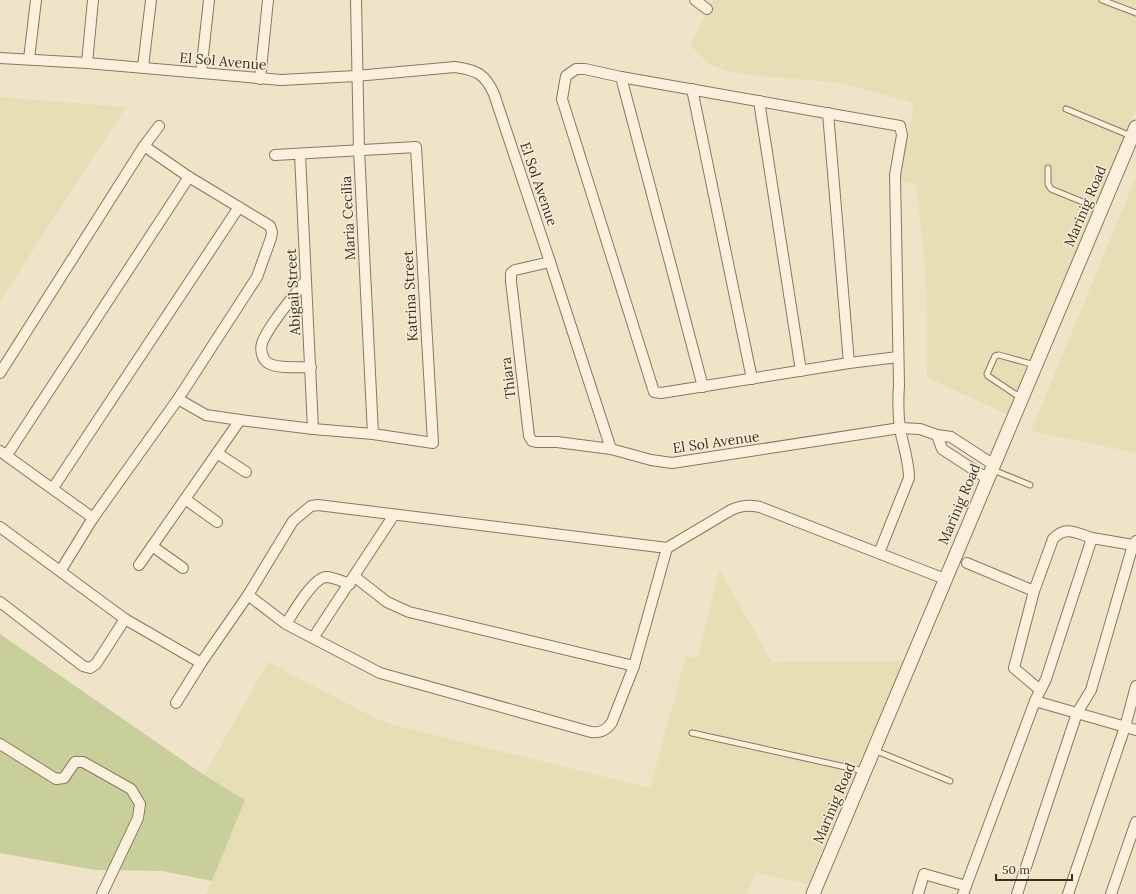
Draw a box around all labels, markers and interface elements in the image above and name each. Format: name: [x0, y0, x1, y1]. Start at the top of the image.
street label: El Sol Avenue: [179, 48, 268, 74]
street label: El Sol Avenue: [516, 140, 562, 229]
street label: Marinig Road: [1060, 163, 1110, 249]
street label: Maria Cecilia: [337, 175, 359, 261]
street label: Abigail Street: [282, 248, 304, 337]
street label: Katrina Street: [399, 249, 421, 342]
street label: Thiara: [497, 356, 519, 400]
street label: El Sol Avenue: [672, 427, 761, 457]
street label: Marinig Road: [934, 461, 984, 547]
street label: Marinig Road: [809, 760, 859, 846]
scale bar: [996, 856, 1072, 882]
text: 50 m: [1002, 862, 1030, 877]

